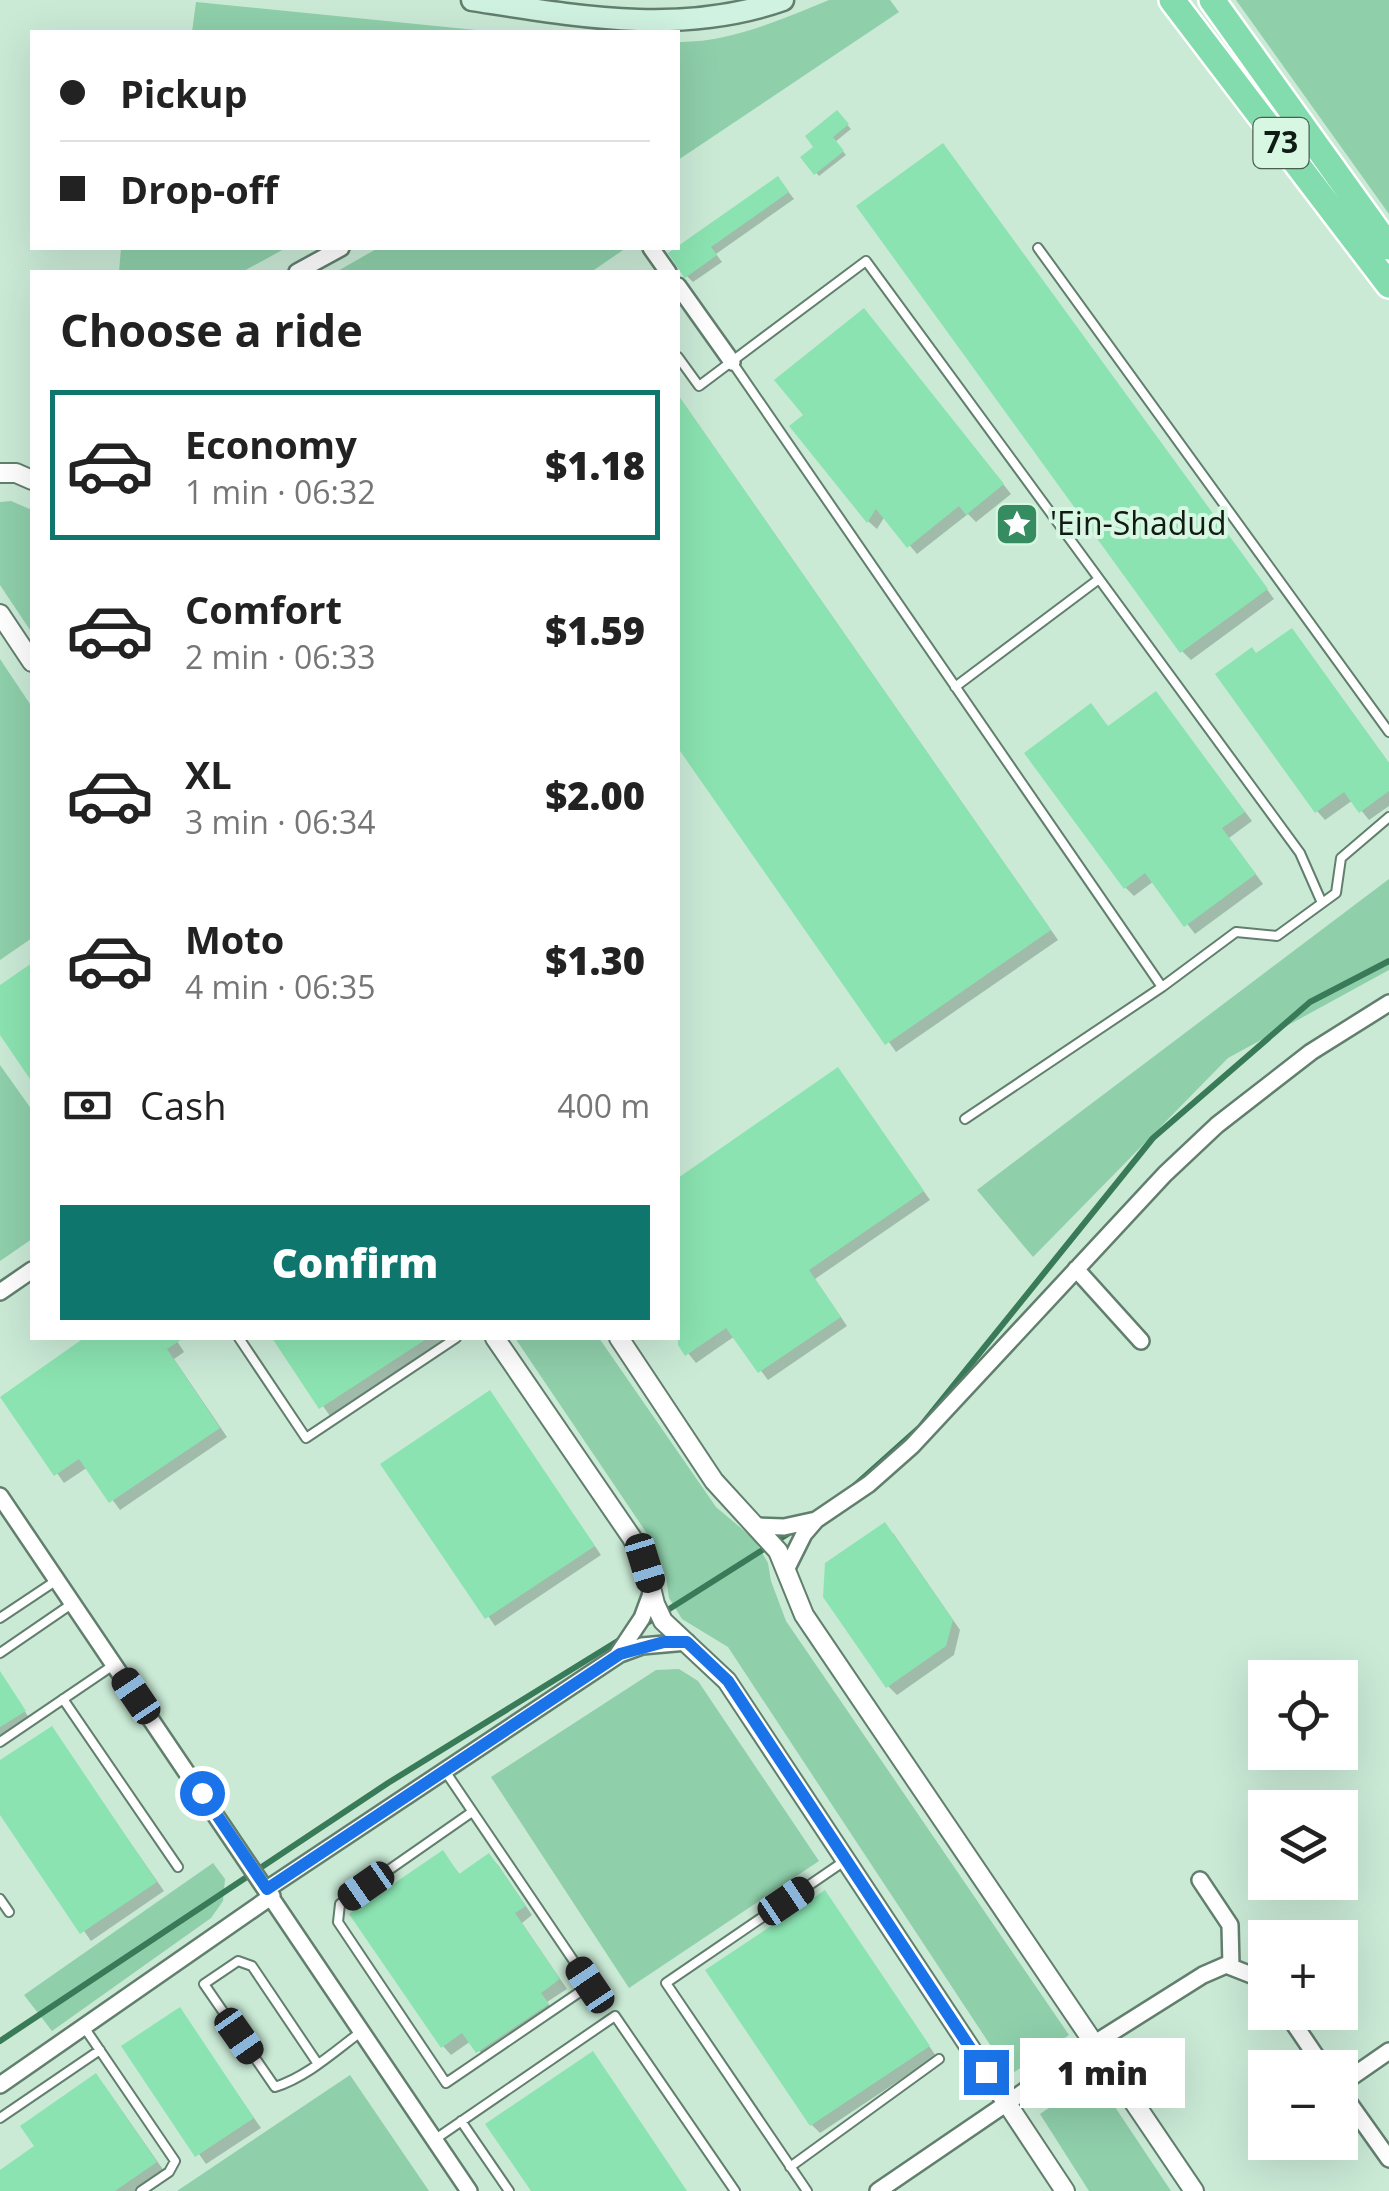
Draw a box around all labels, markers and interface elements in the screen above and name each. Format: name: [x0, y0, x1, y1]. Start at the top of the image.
text: Pickup: [120, 67, 248, 119]
road number: 73: [1254, 118, 1308, 168]
text: Drop-off: [120, 163, 278, 215]
text: Choose a ride: [60, 299, 363, 360]
text: Economy: [185, 418, 357, 470]
icon: car: [65, 420, 155, 510]
text: $1.18: [545, 439, 645, 491]
text: 1 min · 06:32: [185, 470, 376, 513]
place icon: 'Ein-Shadud: [994, 501, 1040, 547]
place label: 'Ein-Shadud: [1050, 501, 1227, 544]
text: Comfort: [185, 583, 342, 635]
icon: car: [65, 585, 155, 675]
text: $1.59: [545, 604, 645, 656]
text: 2 min · 06:33: [185, 635, 376, 678]
text: XL: [185, 748, 232, 800]
icon: car: [65, 750, 155, 840]
text: $2.00: [545, 769, 645, 821]
text: 3 min · 06:34: [185, 800, 376, 843]
text: Moto: [185, 913, 284, 965]
icon: car: [65, 915, 155, 1005]
text: $1.30: [545, 934, 645, 986]
text: 4 min · 06:35: [185, 965, 376, 1008]
icon: cash: [60, 1078, 115, 1133]
text: Cash: [140, 1079, 226, 1131]
text: 400 m: [557, 1084, 650, 1127]
button: Confirm: [60, 1205, 650, 1320]
car: [622, 1530, 668, 1596]
map controls: [1248, 1660, 1358, 2160]
button: locate: [1248, 1660, 1358, 1770]
car: [107, 1663, 165, 1729]
route start: [180, 1771, 225, 1816]
button: layers: [1248, 1790, 1358, 1900]
car: [333, 1857, 399, 1915]
car: [753, 1872, 819, 1930]
button: +: [1248, 1920, 1358, 2030]
car: [561, 1952, 619, 2018]
car: [210, 2003, 268, 2069]
callout: 1 min: [1021, 2037, 1186, 2107]
route end: [964, 2050, 1009, 2095]
button: −: [1248, 2050, 1358, 2160]
text: 1 min: [1057, 2051, 1148, 2094]

